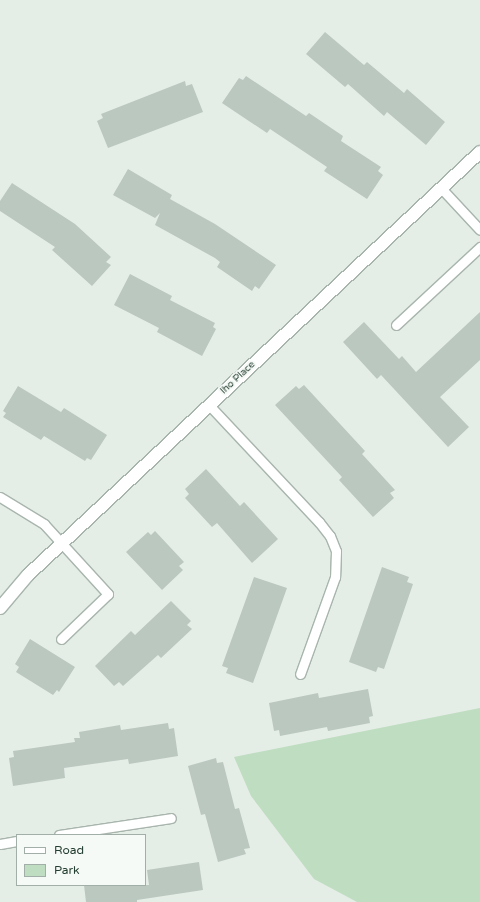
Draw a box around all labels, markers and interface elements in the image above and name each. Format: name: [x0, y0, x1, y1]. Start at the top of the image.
street label: Iho Place: [218, 359, 258, 397]
legend: [16, 834, 146, 886]
text: Road: [54, 843, 84, 857]
text: Park: [54, 863, 80, 877]

